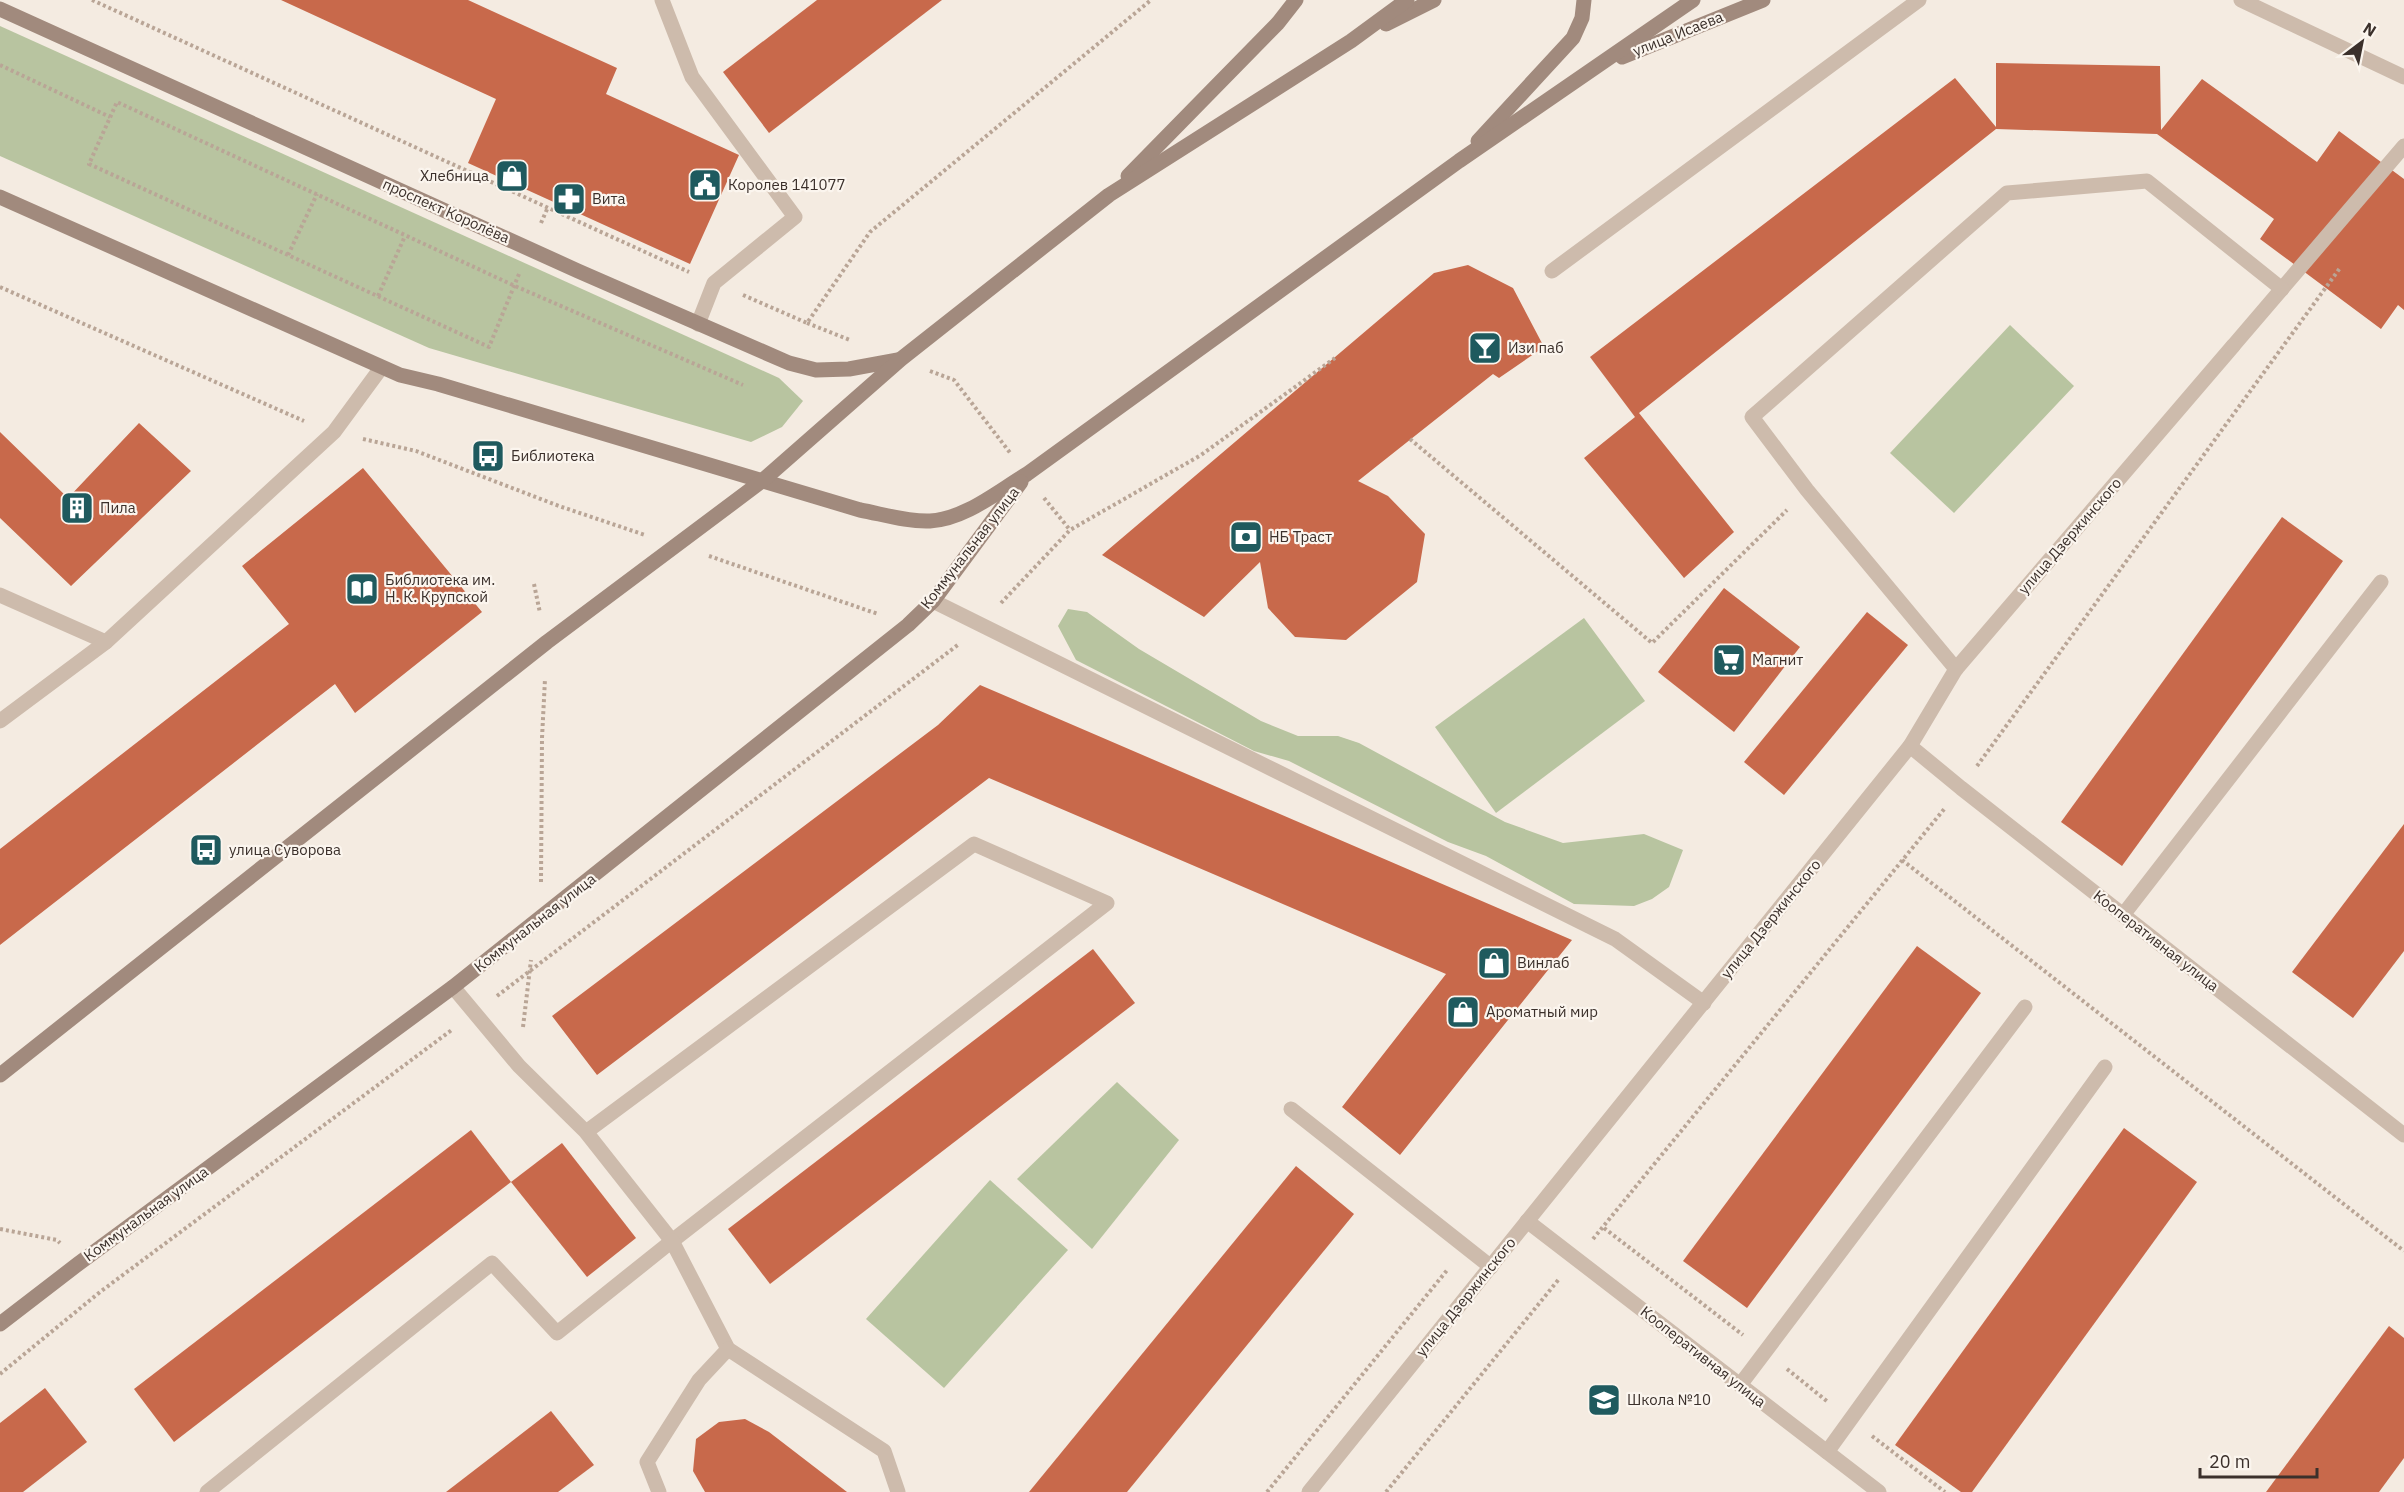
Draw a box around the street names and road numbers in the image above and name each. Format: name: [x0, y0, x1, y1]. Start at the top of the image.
street label: улица Исаева: [1630, 7, 1726, 60]
street label: проспект Королёва: [380, 174, 513, 247]
street label: улица Дзержинского: [2014, 474, 2125, 598]
street label: Коммунальная улица: [916, 483, 1023, 612]
street label: улица Дзержинского: [1717, 855, 1825, 982]
street label: Коммунальная улица: [470, 869, 599, 976]
street label: Кооперативная улица: [2090, 886, 2223, 995]
street label: Коммунальная улица: [80, 1162, 212, 1265]
street label: улица Дзержинского: [1412, 1233, 1520, 1360]
street label: Кооперативная улица: [1637, 1302, 1770, 1411]

